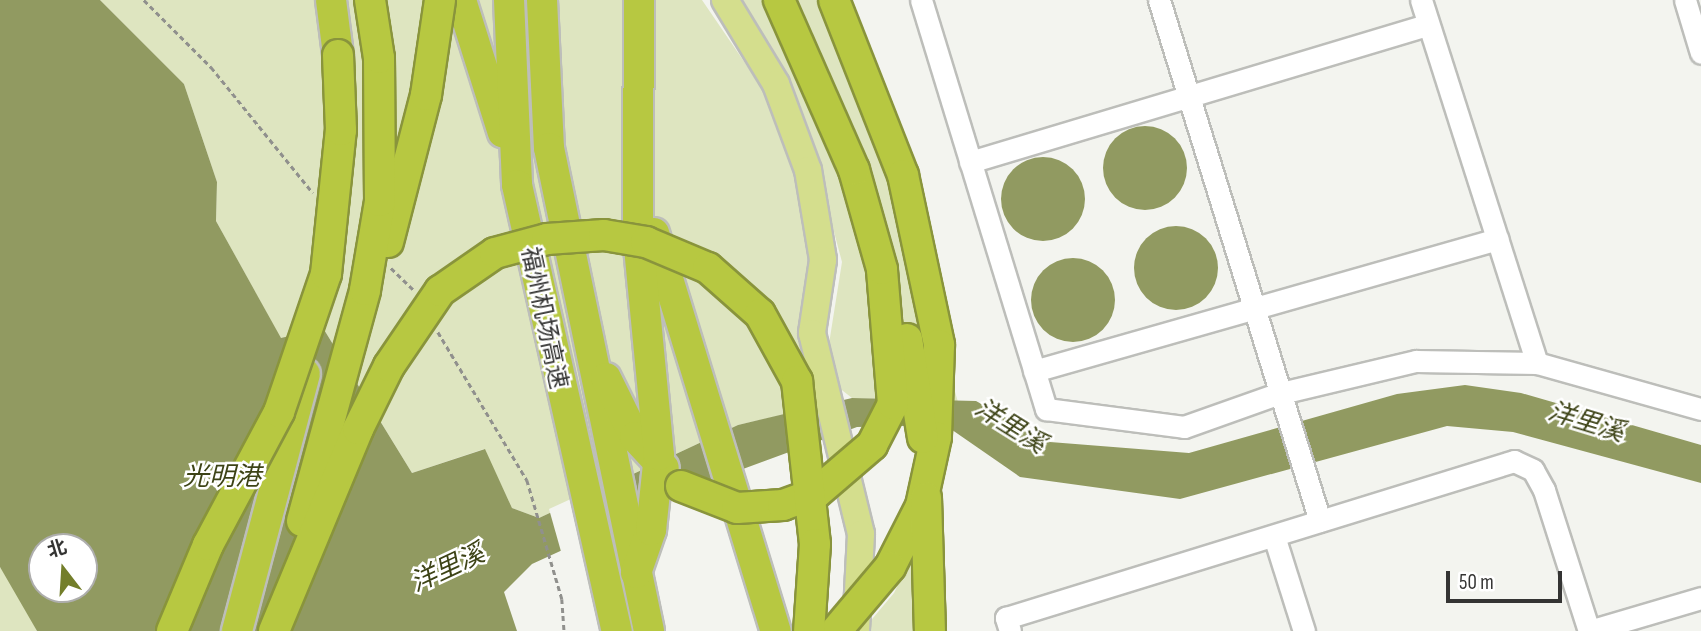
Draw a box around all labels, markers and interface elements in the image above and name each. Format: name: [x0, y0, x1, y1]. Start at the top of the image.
street label: 福州机场高速: [515, 245, 573, 391]
water label: 洋里溪: [969, 393, 1051, 461]
water label: 洋里溪: [1544, 397, 1628, 449]
water label: 光明港: [183, 462, 261, 494]
north arrow: [28, 533, 98, 603]
text: 北: [45, 536, 70, 563]
water label: 洋里溪: [406, 538, 490, 600]
scale bar: [1449, 558, 1564, 602]
text: 50 m: [1459, 570, 1494, 595]

